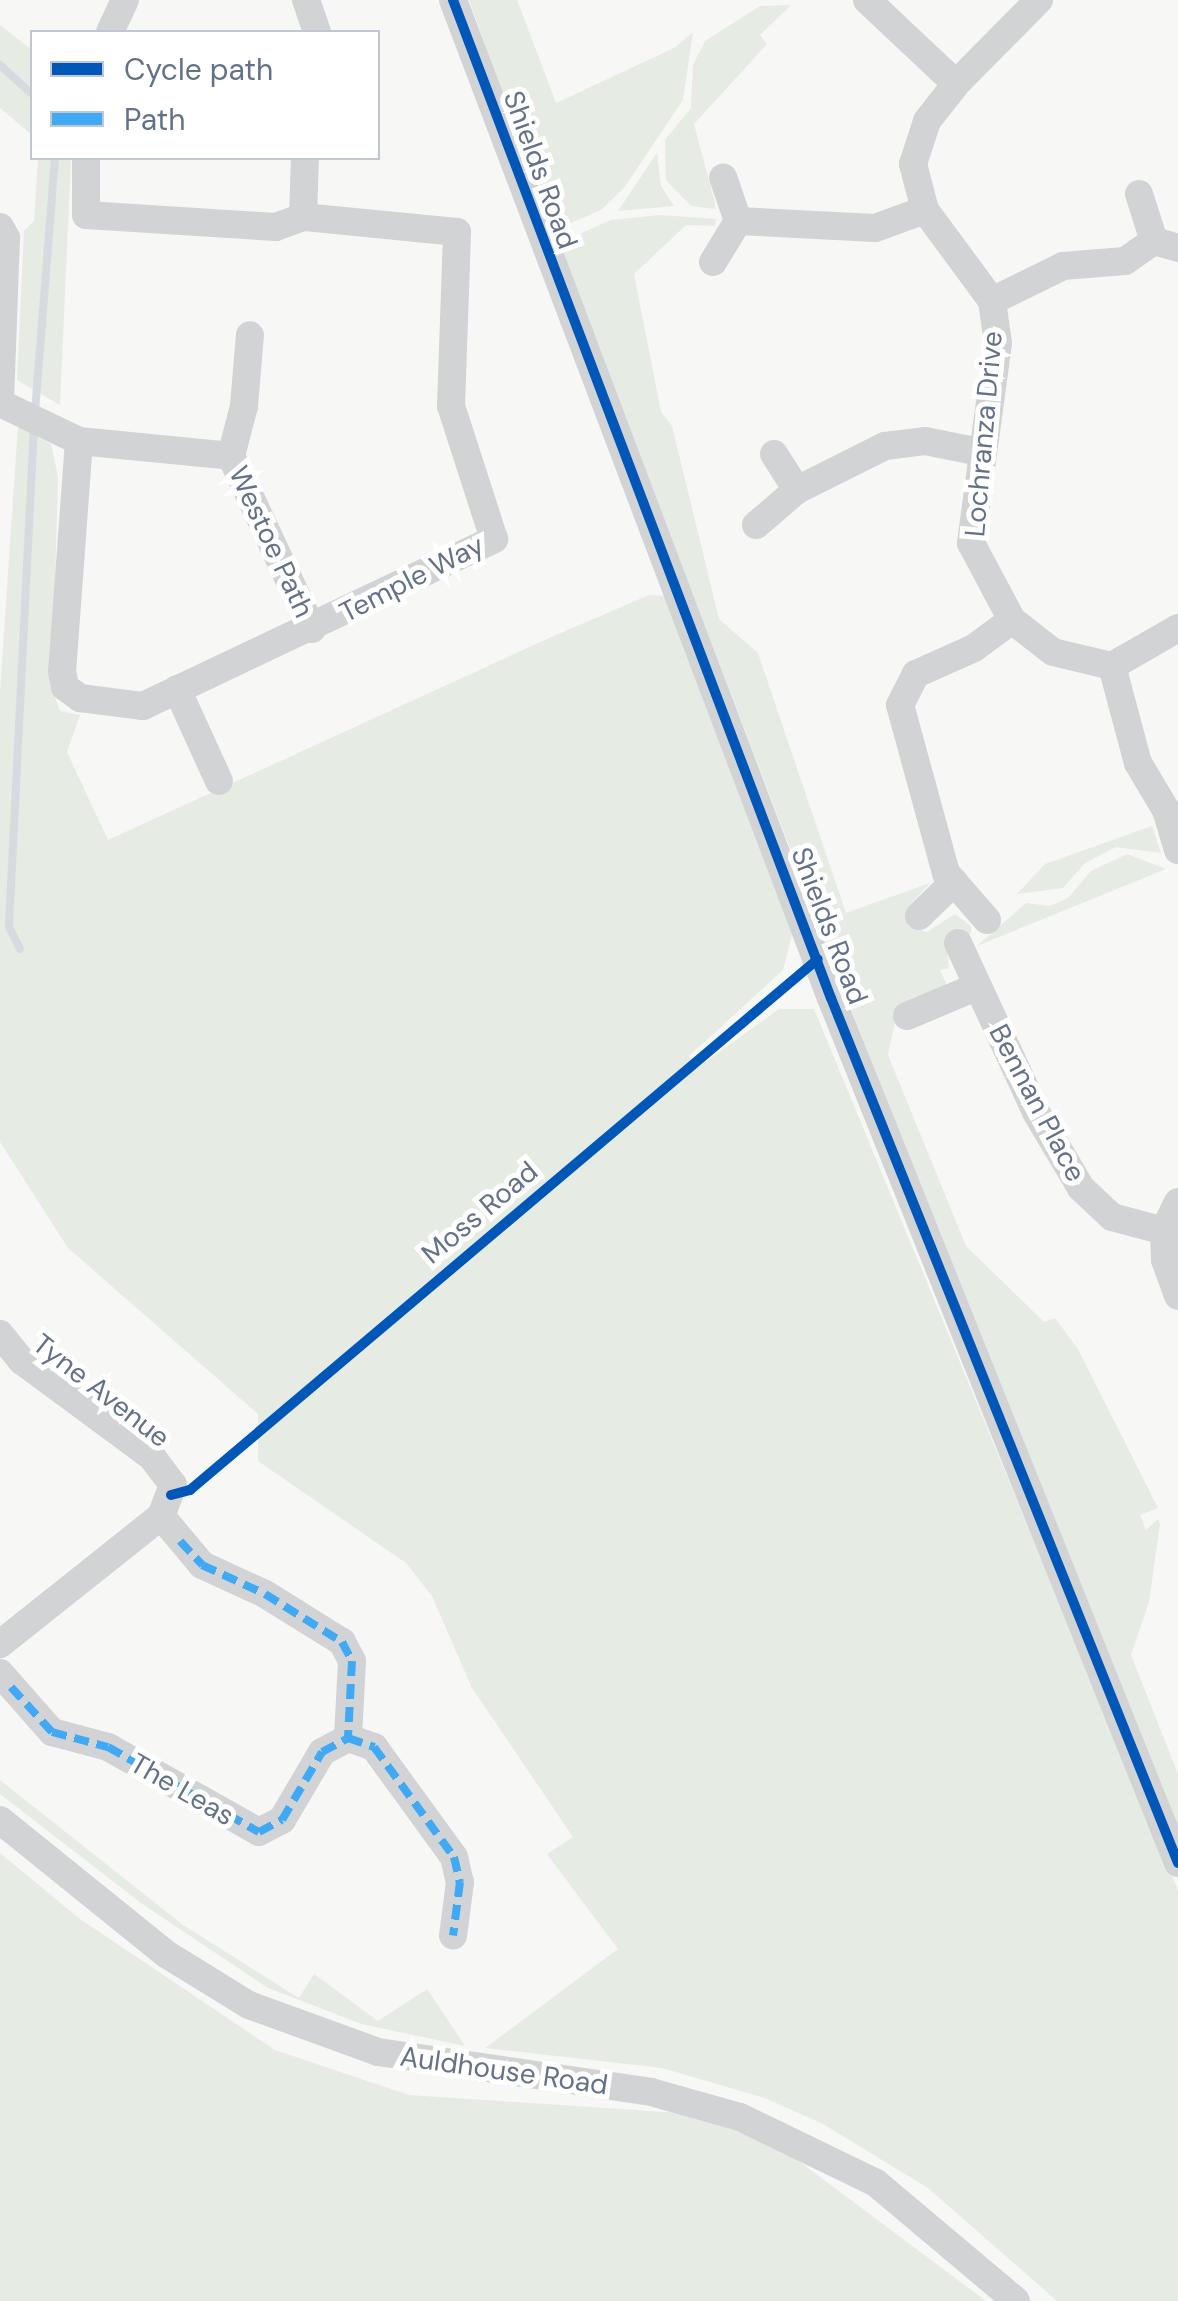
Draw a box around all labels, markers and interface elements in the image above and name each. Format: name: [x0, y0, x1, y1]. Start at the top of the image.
legend: [30, 30, 380, 160]
text: Cycle path: [124, 50, 273, 89]
street label: Shields Road: [496, 87, 584, 253]
text: Path: [124, 100, 186, 139]
street label: Lochranza Drive: [958, 330, 1010, 538]
street label: Westoe Path: [221, 461, 321, 623]
street label: Temple Way: [334, 528, 490, 630]
street label: Shields Road: [784, 843, 874, 1009]
street label: Bennan Place: [981, 1019, 1093, 1187]
street label: Moss Road: [415, 1155, 545, 1271]
street label: Tyne Avenue: [26, 1327, 176, 1455]
street label: The Leas: [124, 1747, 240, 1833]
street label: Auldhouse Road: [398, 2040, 610, 2102]

